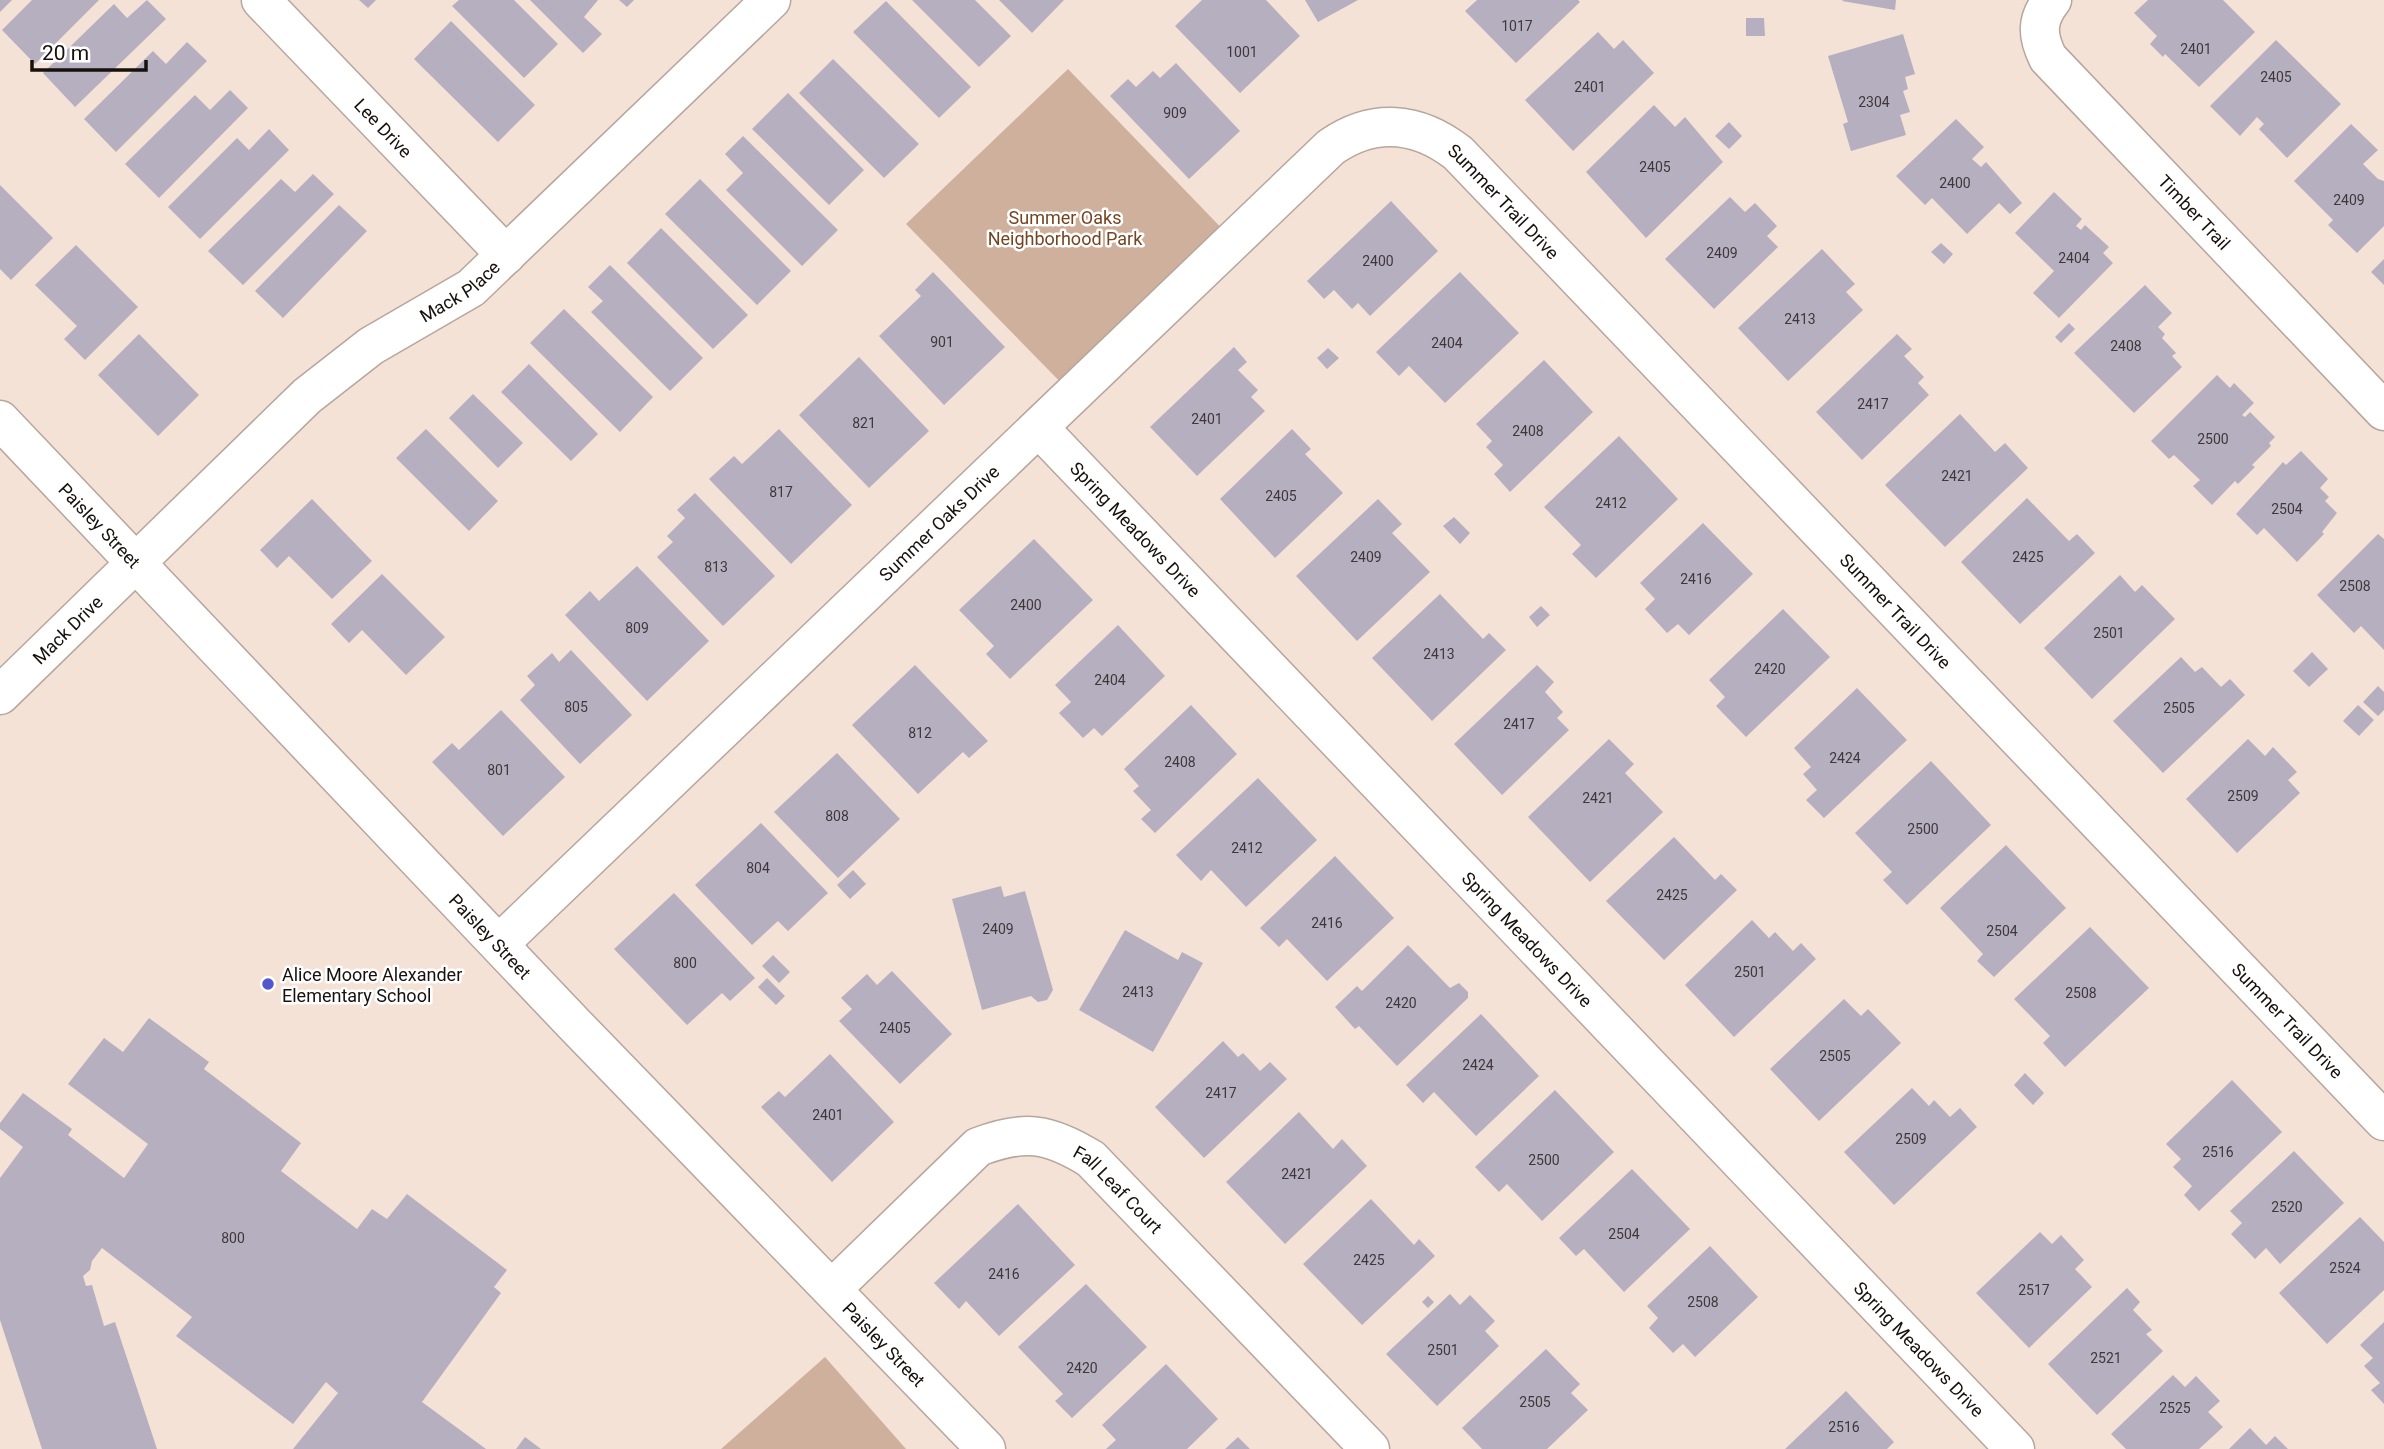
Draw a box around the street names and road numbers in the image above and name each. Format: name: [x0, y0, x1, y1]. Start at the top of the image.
street label: Lee Drive: [351, 94, 417, 161]
street label: Summer Trail Drive: [1444, 139, 1564, 263]
street label: Timber Trail: [2154, 170, 2235, 254]
street label: Mack Place: [416, 256, 504, 326]
street label: Spring Meadows Drive: [1066, 457, 1205, 601]
street label: Summer Oaks Drive: [875, 461, 1003, 585]
street label: Paisley Street: [55, 478, 145, 572]
street label: Summer Trail Drive: [1836, 549, 1956, 673]
street label: Mack Drive: [28, 591, 107, 668]
street label: Spring Meadows Drive: [1458, 867, 1597, 1011]
street label: Paisley Street: [445, 889, 536, 983]
street label: Summer Trail Drive: [2228, 959, 2348, 1082]
street label: Fall Leaf Court: [1070, 1141, 1167, 1238]
street label: Spring Meadows Drive: [1850, 1277, 1989, 1421]
street label: Paisley Street: [839, 1298, 930, 1391]

